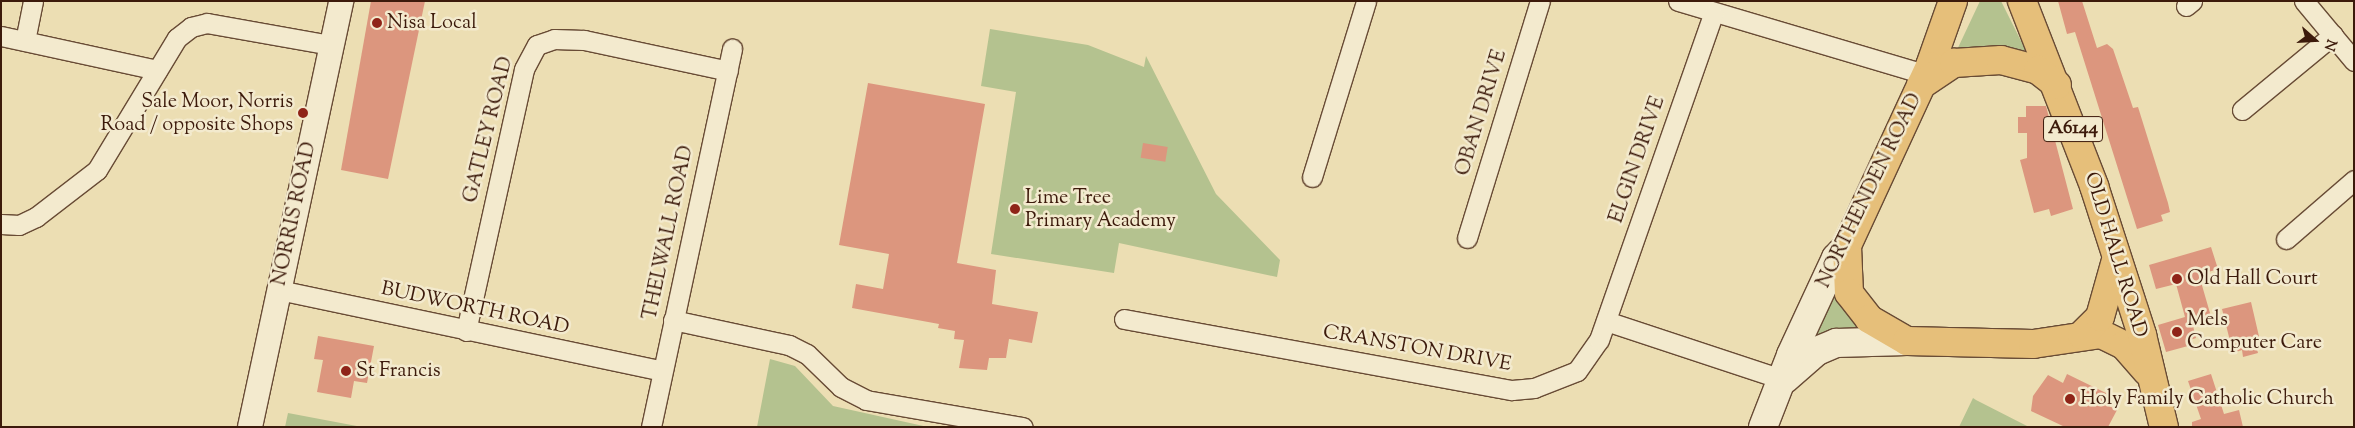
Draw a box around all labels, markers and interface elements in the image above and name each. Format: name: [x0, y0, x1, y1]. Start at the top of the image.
place label: Nisa Local: [387, 11, 477, 35]
north arrow: [2290, 15, 2340, 65]
marker: Nisa Local: [371, 17, 383, 29]
text: N: [2318, 36, 2340, 53]
street label: OBAN DRIVE: [1451, 47, 1513, 179]
street label: GATLEY ROAD: [459, 55, 519, 205]
place label: Sale Moor, Norris Road / opposite Shops: [101, 90, 293, 137]
street label: NORTHENDEN ROAD: [1812, 90, 1928, 292]
street label: ELGIN DRIVE: [1605, 94, 1671, 226]
marker: Sale Moor, Norris Road / opposite Shops: [297, 107, 309, 119]
road number: A6144: [2043, 112, 2103, 146]
street label: NORRIS ROAD: [268, 140, 322, 288]
street label: THELWALL ROAD: [639, 144, 699, 322]
street label: OLD HALL ROAD: [2078, 169, 2152, 341]
place label: Lime Tree Primary Academy: [1025, 186, 1176, 233]
marker: Lime Tree Primary Academy: [1009, 203, 1021, 215]
place label: Old Hall Court: [2187, 267, 2318, 291]
marker: Old Hall Court: [2171, 273, 2183, 285]
street label: BUDWORTH ROAD: [379, 277, 571, 341]
place label: Mels Computer Care: [2187, 309, 2322, 356]
street label: CRANSTON DRIVE: [1321, 321, 1513, 377]
marker: Mels Computer Care: [2171, 326, 2183, 338]
place label: St Francis: [356, 359, 441, 383]
marker: St Francis: [340, 365, 352, 377]
place label: Holy Family Catholic Church: [2080, 387, 2334, 411]
marker: Holy Family Catholic Church: [2064, 393, 2076, 405]

